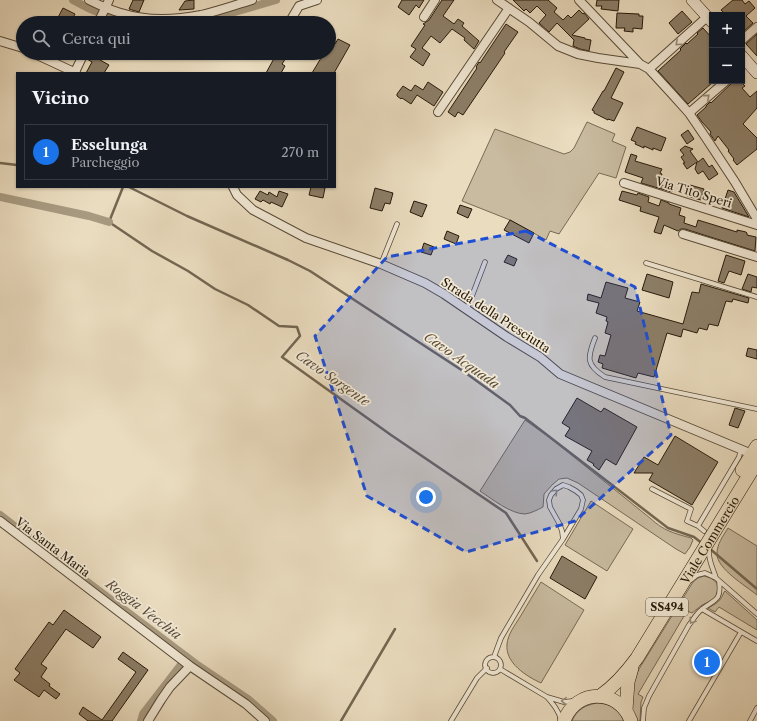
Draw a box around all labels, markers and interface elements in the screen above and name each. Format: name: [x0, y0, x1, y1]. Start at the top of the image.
map controls: [709, 12, 745, 84]
button: +: [709, 12, 745, 48]
search box: [16, 16, 336, 60]
icon: search: [30, 27, 52, 49]
text: Cerca qui: [62, 29, 131, 48]
one-way arrow: [675, 38, 683, 46]
button: −: [709, 48, 745, 84]
text: Vicino: [32, 88, 89, 108]
one-way arrow: [702, 95, 710, 102]
text: Esselunga: [71, 135, 148, 154]
text: 1: [43, 144, 49, 160]
text: 270 m: [281, 144, 319, 160]
text: Parcheggio: [71, 154, 139, 170]
street label: Via Tito Speri: [653, 173, 734, 211]
street label: Strada della Presciutta: [439, 274, 554, 356]
water label: Cavo Acquada: [421, 328, 503, 392]
water label: Cavo Sorgente: [293, 347, 374, 410]
your location: [416, 487, 436, 507]
one-way arrow: [550, 489, 558, 497]
street label: Viale Commercio: [676, 493, 742, 587]
street label: Via Santa Maria: [12, 513, 94, 580]
water label: Roggia Vecchia: [102, 575, 185, 643]
road number: SS494: [646, 598, 688, 616]
one-way arrow: [689, 617, 697, 624]
pin: 1: [694, 647, 720, 677]
one-way arrow: [561, 697, 567, 705]

